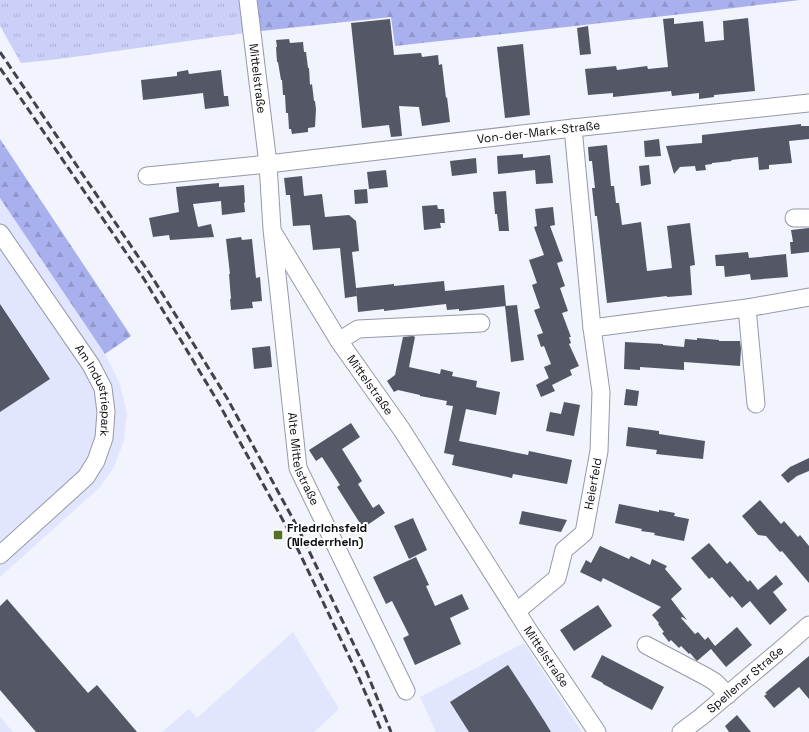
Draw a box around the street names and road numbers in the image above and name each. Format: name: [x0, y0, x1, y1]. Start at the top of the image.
street label: Mittelstraße: [245, 43, 270, 114]
street label: Von-der-Mark-Straße: [476, 117, 601, 147]
street label: Am Industriepark: [71, 341, 114, 438]
street label: Mittelstraße: [343, 352, 397, 418]
street label: Alte Mittelstraße: [284, 411, 323, 508]
street label: Heierfeld: [580, 457, 606, 511]
street label: Mittelstraße: [520, 623, 573, 690]
street label: Spellener Straße: [703, 642, 787, 717]

